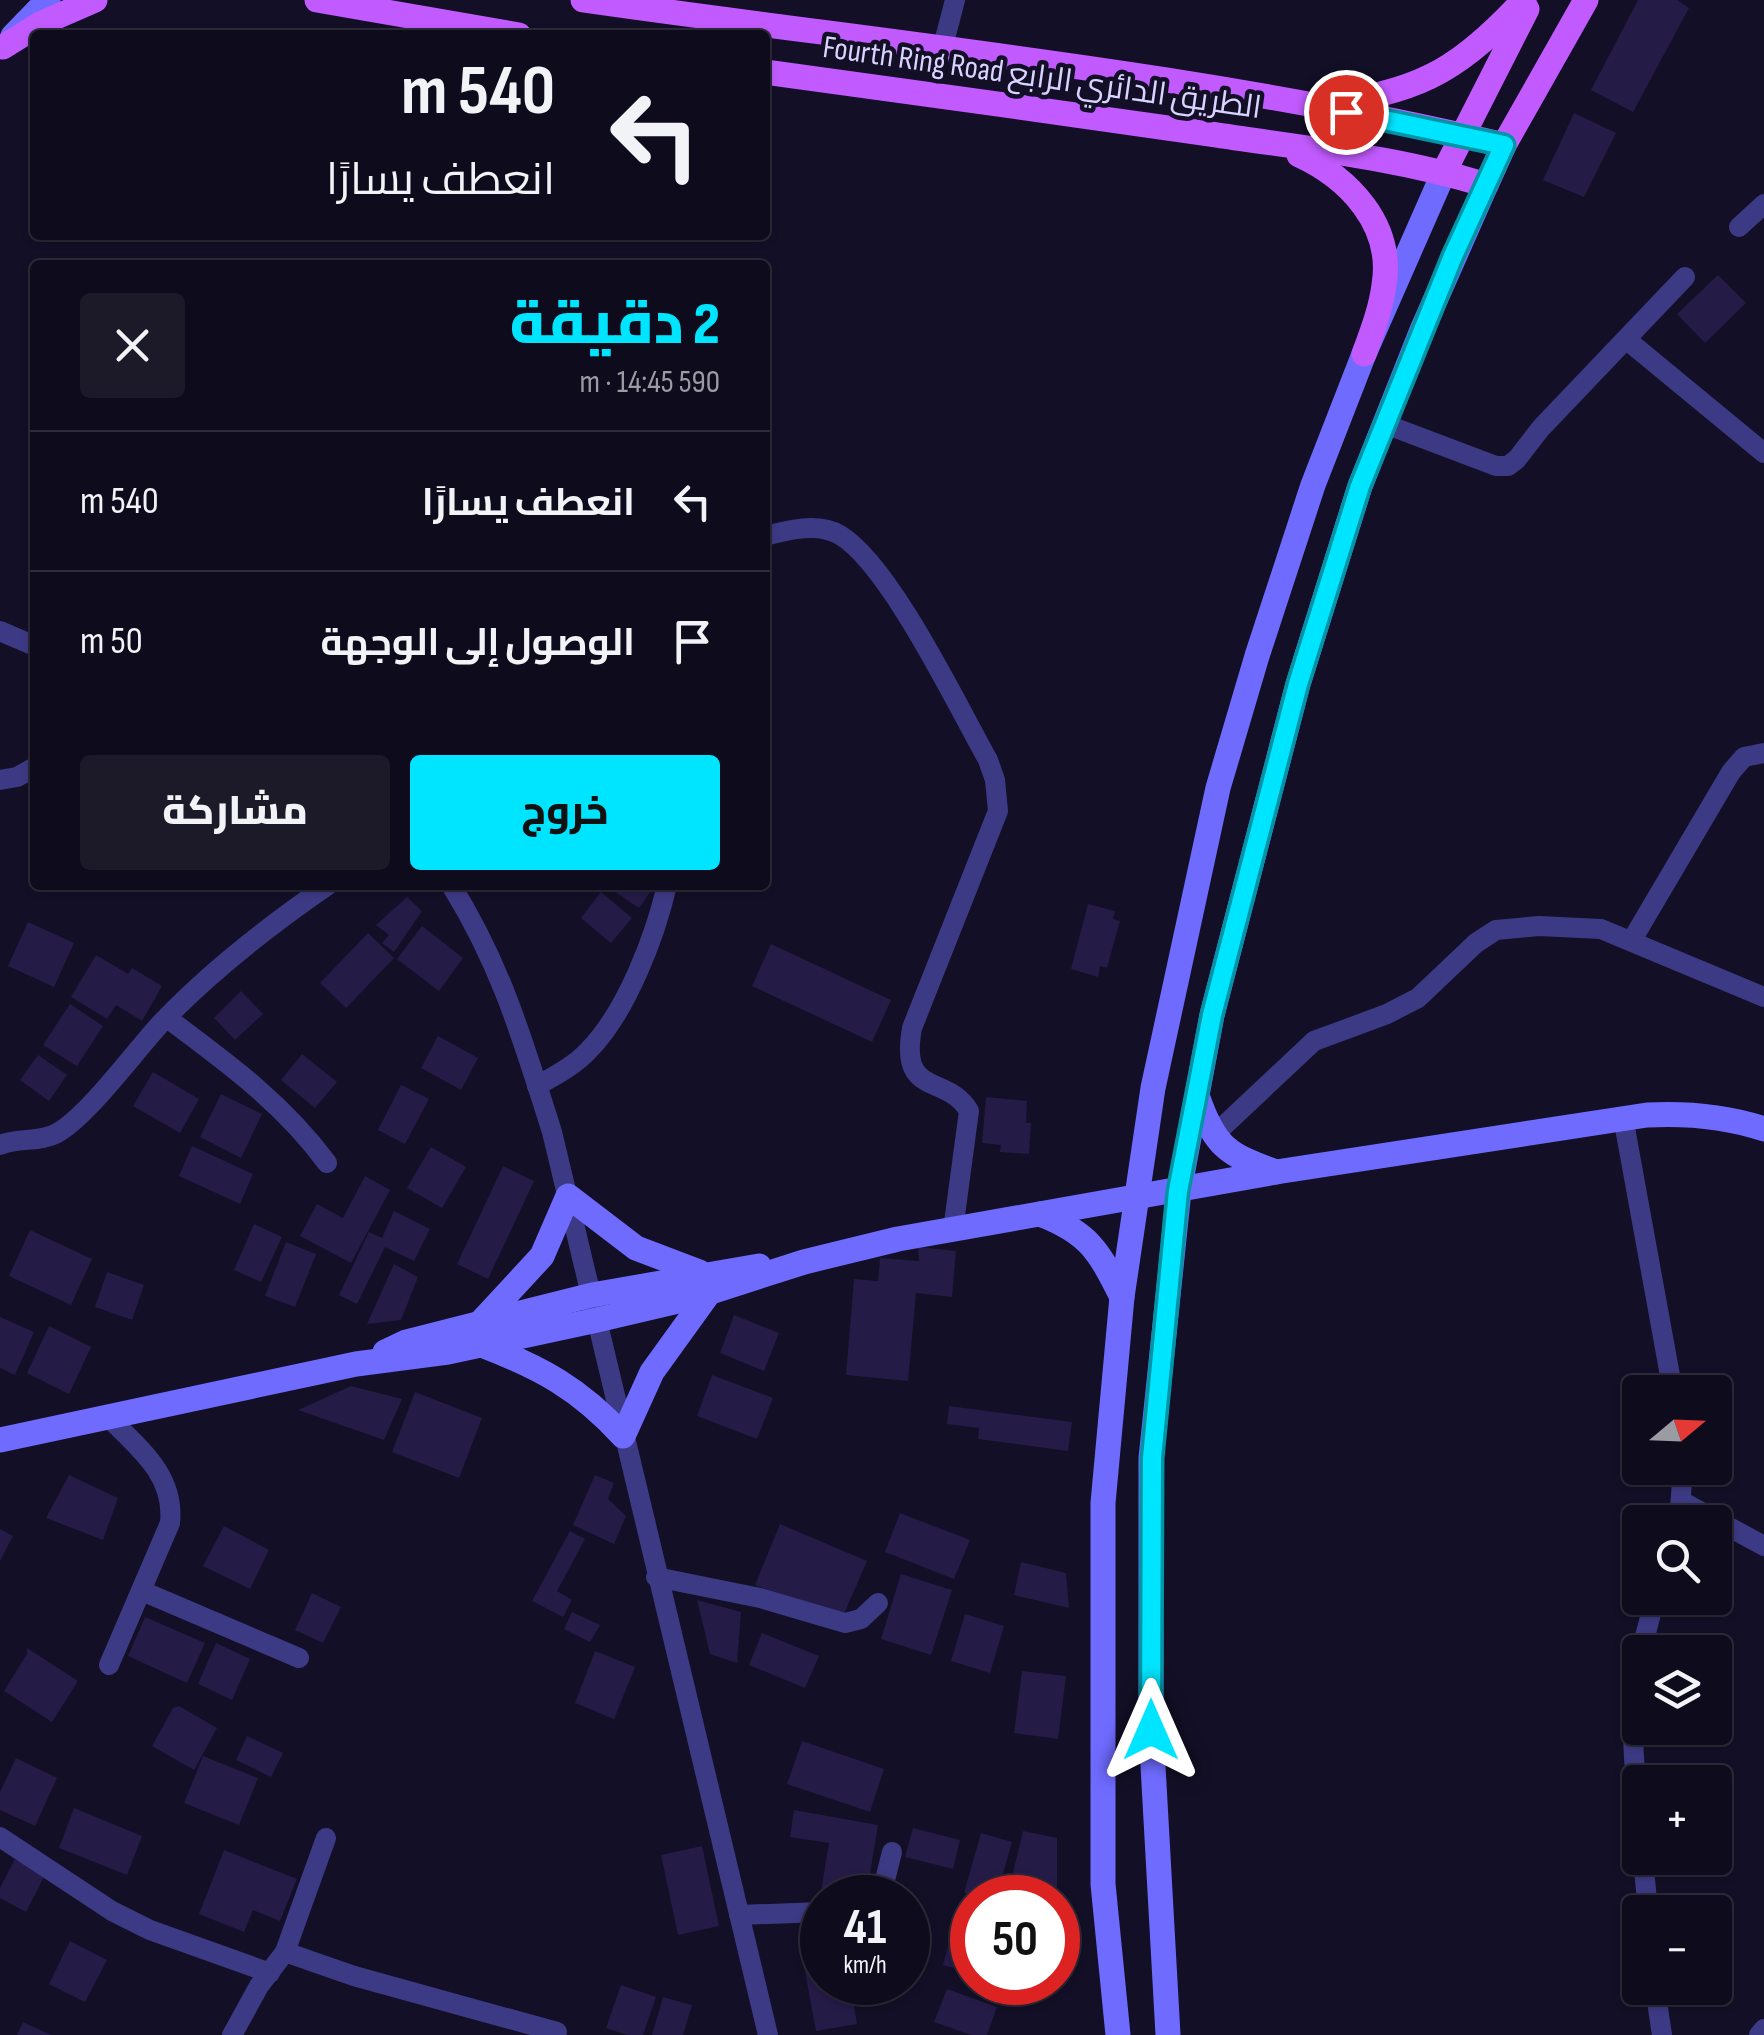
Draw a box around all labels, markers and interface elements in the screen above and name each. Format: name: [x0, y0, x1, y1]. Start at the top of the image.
street label: Fourth Ring Road الطريق الدائري الرابع: [820, 28, 1264, 132]
text: 540 m: [401, 50, 555, 134]
icon: left: [590, 70, 720, 200]
pin: [1304, 70, 1389, 155]
icon: arrive: [1319, 85, 1374, 140]
text: انعطف يسارًا: [326, 153, 555, 208]
text: 2 دقيقة: [510, 289, 720, 361]
button: close: [80, 293, 185, 398]
text: 590 m · 14:45: [580, 363, 720, 402]
icon: left: [665, 474, 720, 529]
text: 540 m: [80, 479, 159, 524]
text: انعطف يسارًا: [422, 481, 635, 526]
icon: arrive: [665, 614, 720, 669]
text: 50 m: [80, 619, 143, 664]
text: الوصول إلى الوجهة: [320, 621, 635, 666]
button: مشاركة: [80, 755, 390, 870]
button: خروج: [410, 755, 720, 870]
north arrow: [1622, 1375, 1732, 1485]
map controls: [1622, 1375, 1732, 2005]
button: search: [1622, 1505, 1732, 1615]
button: layers: [1622, 1635, 1732, 1745]
position arrow: [1099, 1678, 1203, 1782]
button: +: [1622, 1765, 1732, 1875]
speed limit sign: 50: [950, 1875, 1080, 2005]
button: −: [1622, 1895, 1732, 2005]
text: 41: [844, 1898, 886, 1958]
text: km/h: [843, 1950, 887, 1981]

